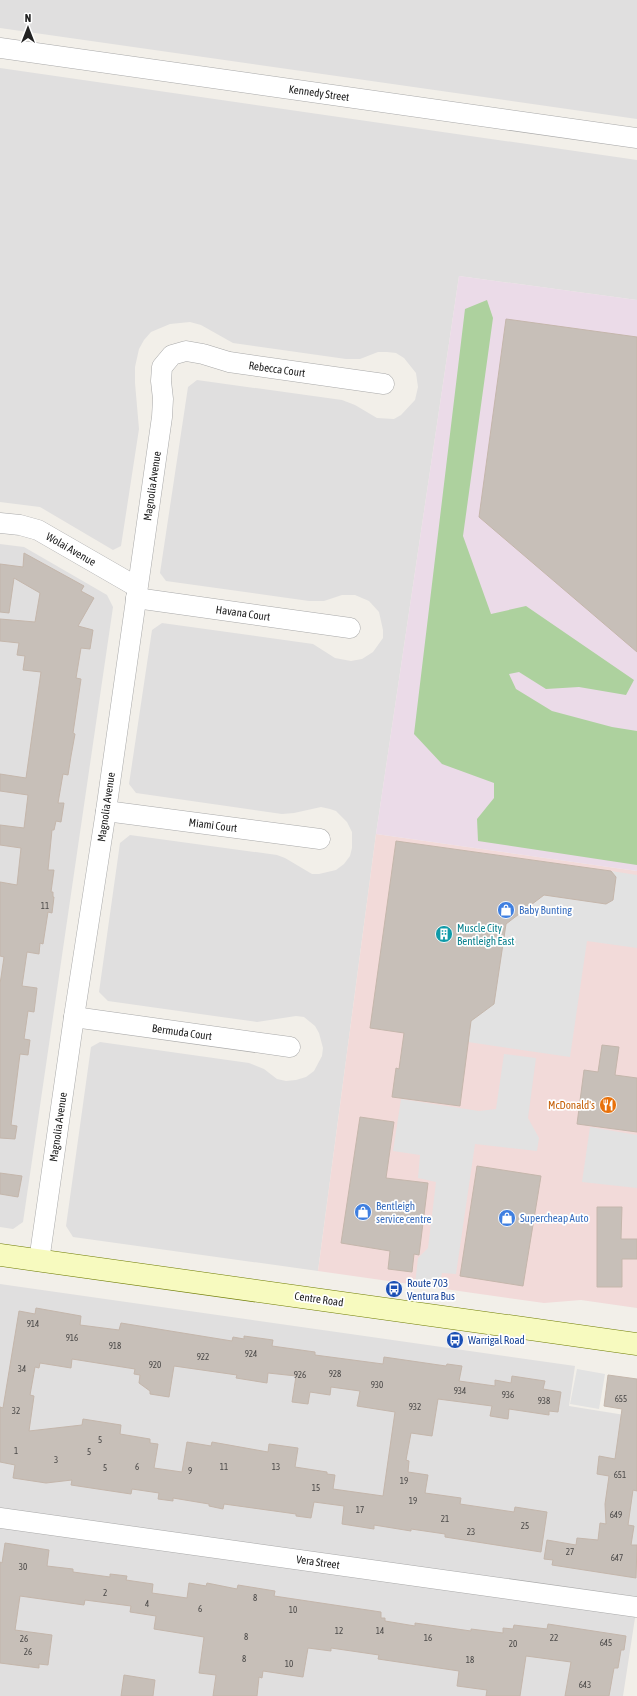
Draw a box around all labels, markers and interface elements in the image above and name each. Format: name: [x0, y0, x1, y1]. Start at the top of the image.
north arrow: [8, 8, 48, 48]
text: N: [25, 12, 31, 24]
street label: Kennedy Street: [288, 83, 350, 103]
street label: Rebecca Court: [248, 359, 306, 379]
street label: Magnolia Avenue: [141, 450, 163, 522]
street label: Wolai Avenue: [44, 530, 98, 568]
street label: Havana Court: [215, 603, 271, 623]
street label: Magnolia Avenue: [95, 771, 117, 843]
street label: Miami Court: [188, 816, 238, 834]
shop icon: Baby Bunting: [496, 900, 516, 920]
house number: 11: [41, 901, 49, 911]
place label: Baby Bunting: [519, 904, 572, 916]
place label: Muscle City Bentleigh East: [457, 922, 514, 947]
building icon: Muscle City Bentleigh East: [434, 924, 454, 944]
street label: Bermuda Court: [151, 1022, 213, 1042]
street label: Magnolia Avenue: [47, 1091, 69, 1163]
restaurant icon: McDonald's: [598, 1095, 618, 1115]
place label: McDonald's: [548, 1099, 595, 1111]
place label: Bentleigh service centre: [376, 1200, 432, 1225]
shop icon: Bentleigh service centre: [353, 1202, 373, 1222]
shop icon: Supercheap Auto: [497, 1208, 517, 1228]
place label: Supercheap Auto: [520, 1212, 589, 1224]
place label: Route 703 Ventura Bus: [407, 1277, 455, 1302]
bus stop icon: Route 703 Ventura Bus: [384, 1279, 404, 1299]
street label: Centre Road: [294, 1290, 344, 1308]
house number: 914: [27, 1319, 39, 1329]
bus stop icon: Warrigal Road: [445, 1330, 465, 1350]
house number: 916: [66, 1333, 78, 1343]
place label: Warrigal Road: [468, 1334, 525, 1346]
house number: 918: [109, 1341, 121, 1351]
house number: 924: [245, 1349, 257, 1359]
house number: 922: [197, 1352, 209, 1362]
house number: 920: [149, 1360, 161, 1370]
house number: 34: [18, 1364, 26, 1374]
house number: 928: [329, 1369, 341, 1379]
house number: 926: [294, 1370, 306, 1380]
house number: 930: [371, 1380, 383, 1390]
house number: 934: [454, 1386, 466, 1396]
house number: 936: [502, 1390, 514, 1400]
house number: 655: [615, 1394, 627, 1404]
house number: 938: [538, 1396, 550, 1406]
house number: 932: [409, 1402, 421, 1412]
house number: 32: [12, 1406, 20, 1416]
house number: 5: [98, 1435, 102, 1445]
house number: 1: [14, 1446, 18, 1456]
house number: 5: [87, 1447, 91, 1457]
house number: 3: [54, 1455, 58, 1465]
house number: 6: [135, 1462, 139, 1472]
house number: 11: [220, 1462, 228, 1472]
house number: 13: [272, 1462, 280, 1472]
house number: 5: [103, 1463, 107, 1473]
house number: 9: [188, 1466, 192, 1476]
house number: 651: [614, 1470, 626, 1480]
house number: 19: [400, 1476, 408, 1486]
house number: 15: [312, 1483, 320, 1493]
house number: 19: [409, 1496, 417, 1506]
house number: 17: [356, 1505, 364, 1515]
house number: 649: [610, 1510, 622, 1520]
house number: 21: [441, 1514, 449, 1524]
house number: 25: [521, 1521, 529, 1531]
house number: 23: [467, 1527, 475, 1537]
house number: 27: [566, 1547, 574, 1557]
street label: Vera Street: [295, 1553, 341, 1571]
house number: 647: [611, 1553, 623, 1563]
house number: 30: [19, 1562, 27, 1572]
house number: 2: [103, 1588, 107, 1598]
house number: 8: [253, 1593, 257, 1603]
house number: 4: [145, 1599, 149, 1609]
house number: 6: [198, 1604, 202, 1614]
house number: 10: [289, 1605, 297, 1615]
house number: 12: [335, 1626, 343, 1636]
house number: 14: [376, 1626, 384, 1636]
house number: 8: [244, 1632, 248, 1642]
house number: 16: [424, 1633, 432, 1643]
house number: 22: [550, 1633, 558, 1643]
house number: 26: [20, 1634, 28, 1644]
house number: 645: [600, 1638, 612, 1648]
house number: 20: [509, 1639, 517, 1649]
house number: 26: [24, 1647, 32, 1657]
house number: 8: [242, 1654, 246, 1664]
house number: 18: [466, 1655, 474, 1665]
house number: 10: [285, 1659, 293, 1669]
house number: 643: [579, 1680, 591, 1690]

